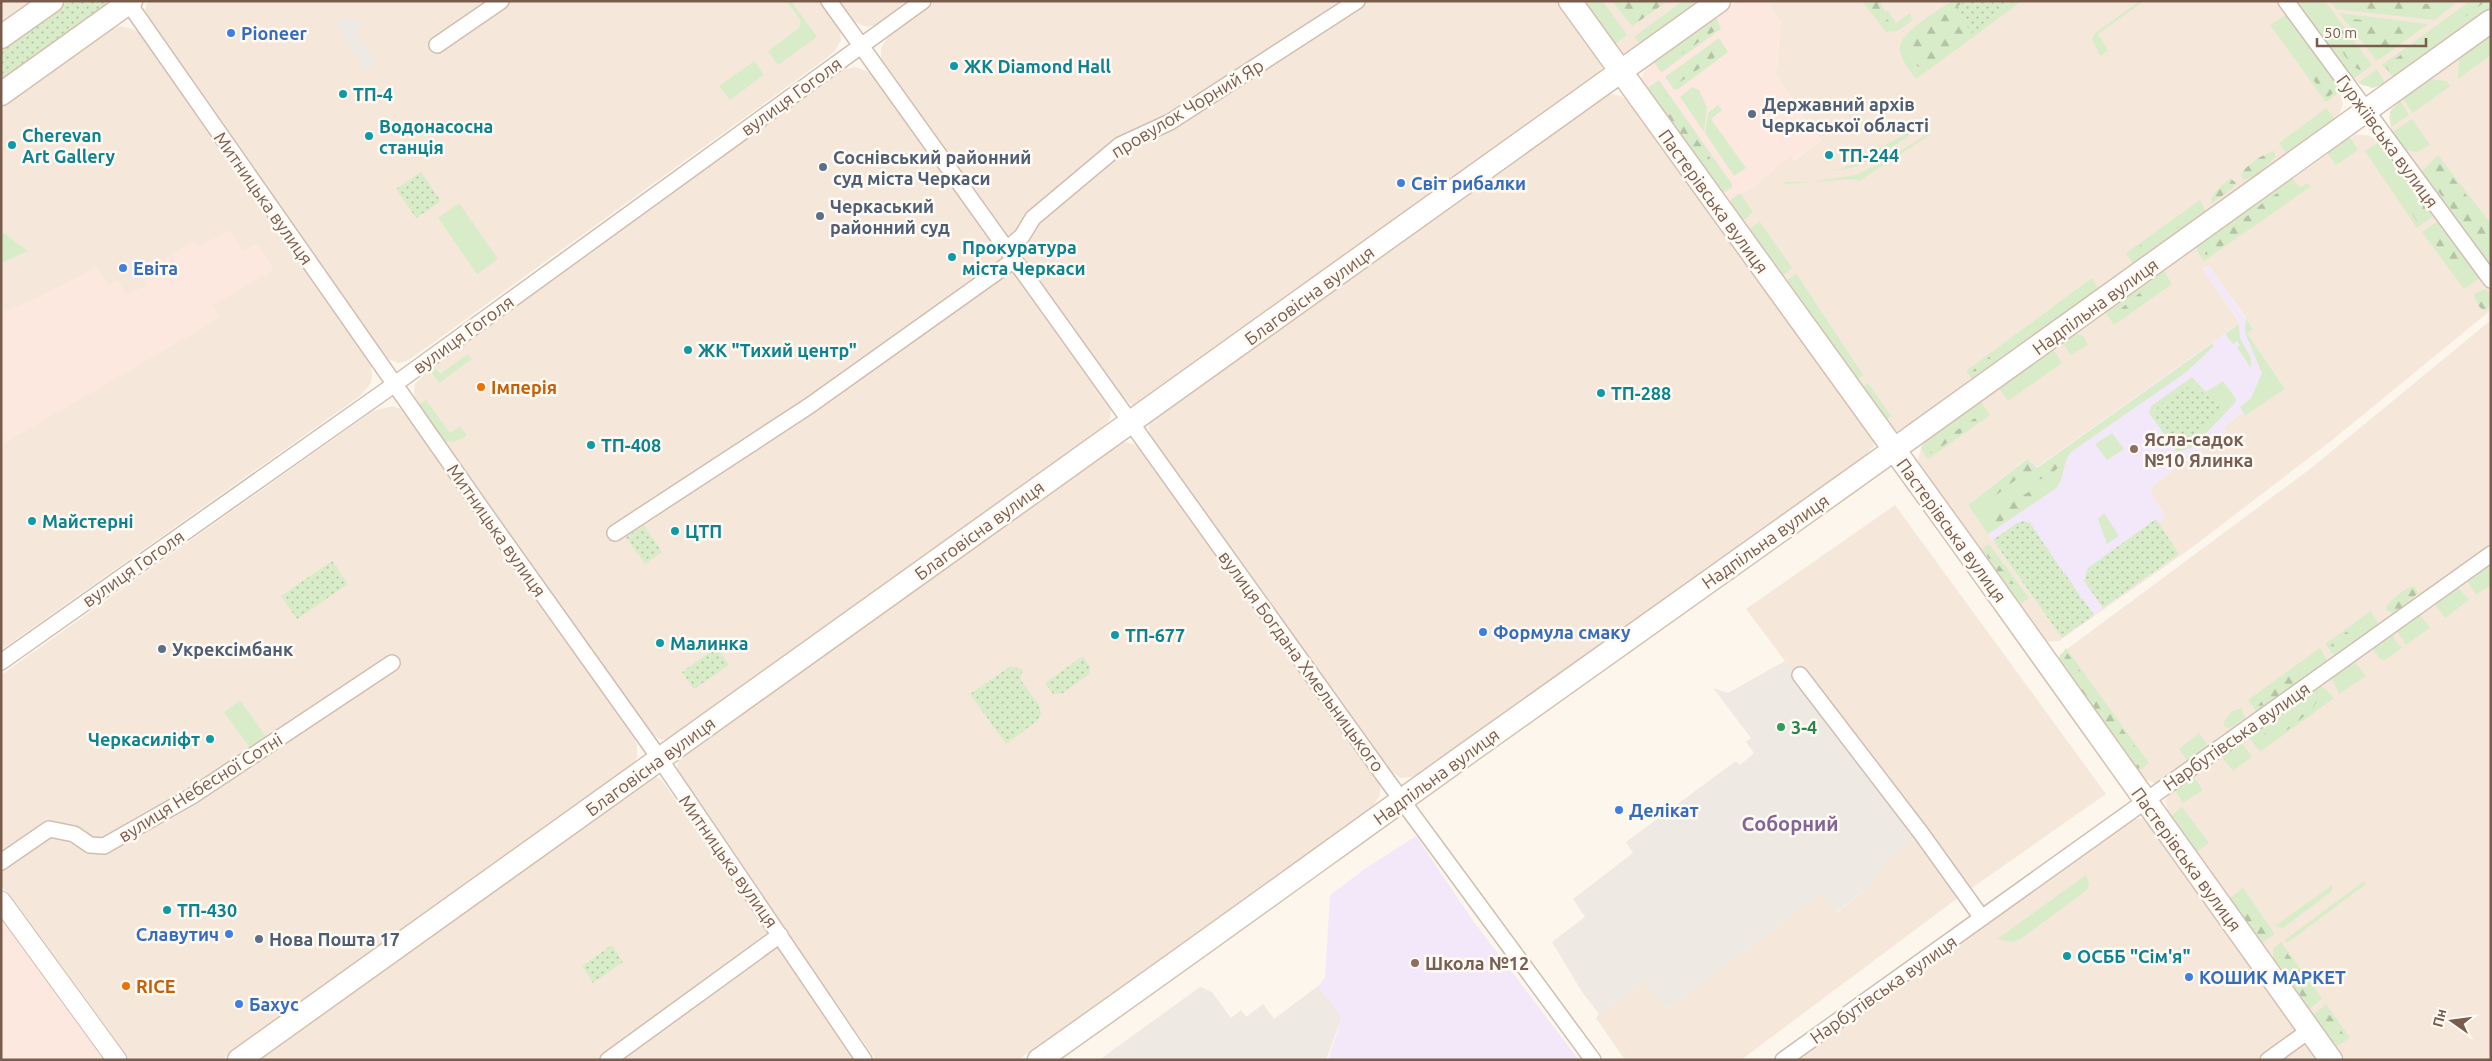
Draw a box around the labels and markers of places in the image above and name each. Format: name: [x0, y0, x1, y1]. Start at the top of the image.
place label: Pioneer: [241, 23, 307, 43]
marker: Pioneer: [225, 27, 237, 39]
place label: ЖК Diamond Hall: [964, 56, 1111, 76]
marker: ЖК Diamond Hall: [948, 60, 960, 72]
place label: ТП-4: [353, 84, 393, 104]
marker: ТП-4: [337, 88, 349, 100]
place label: Державний архів Черкаської області: [1762, 94, 1929, 135]
marker: Державний архів Черкаської області: [1746, 108, 1758, 120]
place label: Водонасосна станція: [379, 116, 493, 157]
place label: Cherevan Art Gallery: [22, 125, 115, 166]
marker: Водонасосна станція: [363, 130, 375, 142]
marker: Cherevan Art Gallery: [6, 139, 18, 151]
place label: ТП-244: [1839, 145, 1899, 165]
place label: Соснівський районний суд міста Черкаси: [833, 147, 1031, 188]
marker: ТП-244: [1823, 149, 1835, 161]
marker: Соснівський районний суд міста Черкаси: [817, 161, 829, 173]
place label: Світ рибалки: [1411, 173, 1526, 193]
marker: Світ рибалки: [1395, 177, 1407, 189]
place label: Черкаський районний суд: [830, 196, 950, 237]
marker: Черкаський районний суд: [814, 210, 826, 222]
place label: Прокуратура міста Черкаси: [962, 237, 1085, 278]
marker: Прокуратура міста Черкаси: [946, 251, 958, 263]
place label: Евіта: [133, 258, 178, 278]
marker: Евіта: [117, 262, 129, 274]
place label: ЖК "Тихий центр": [698, 340, 857, 360]
marker: ЖК "Тихий центр": [682, 344, 694, 356]
place label: Імперія: [491, 377, 557, 397]
marker: Імперія: [475, 381, 487, 393]
place label: ТП-288: [1611, 383, 1671, 403]
marker: ТП-288: [1595, 387, 1607, 399]
place label: Ясла-садок №10 Ялинка: [2144, 429, 2253, 470]
place label: ТП-408: [601, 435, 661, 455]
marker: ТП-408: [585, 439, 597, 451]
marker: Ясла-садок №10 Ялинка: [2128, 443, 2140, 455]
place label: Майстерні: [42, 511, 134, 531]
marker: Майстерні: [26, 515, 38, 527]
place label: ЦТП: [685, 521, 722, 541]
marker: ЦТП: [669, 525, 681, 537]
place label: Формула смаку: [1493, 622, 1631, 642]
place label: ТП-677: [1125, 625, 1185, 645]
marker: Формула смаку: [1477, 626, 1489, 638]
marker: ТП-677: [1109, 629, 1121, 641]
place label: Малинка: [670, 633, 748, 653]
marker: Малинка: [654, 637, 666, 649]
place label: Укрексімбанк: [172, 639, 294, 659]
marker: Укрексімбанк: [156, 643, 168, 655]
place label: 3-4: [1791, 717, 1817, 737]
marker: 3-4: [1775, 721, 1787, 733]
place label: Черкасиліфт: [88, 729, 200, 749]
marker: Черкасиліфт: [204, 733, 216, 745]
place label: Делікат: [1629, 800, 1699, 820]
marker: Делікат: [1613, 804, 1625, 816]
place label: ТП-430: [177, 900, 237, 920]
marker: ТП-430: [161, 904, 173, 916]
place label: Славутич: [136, 924, 219, 944]
marker: Славутич: [223, 928, 235, 940]
place label: Нова Пошта 17: [269, 929, 400, 949]
marker: Нова Пошта 17: [253, 933, 265, 945]
place label: ОСББ "Сім'я": [2077, 946, 2191, 966]
marker: ОСББ "Сім'я": [2061, 950, 2073, 962]
place label: Школа №12: [1425, 953, 1529, 973]
marker: Школа №12: [1409, 957, 1421, 969]
place label: КОШИК МАРКЕТ: [2199, 967, 2346, 987]
marker: КОШИК МАРКЕТ: [2183, 971, 2195, 983]
place label: RICE: [136, 976, 176, 996]
marker: RICE: [120, 980, 132, 992]
place label: Бахус: [249, 994, 299, 1014]
marker: Бахус: [233, 998, 245, 1010]

